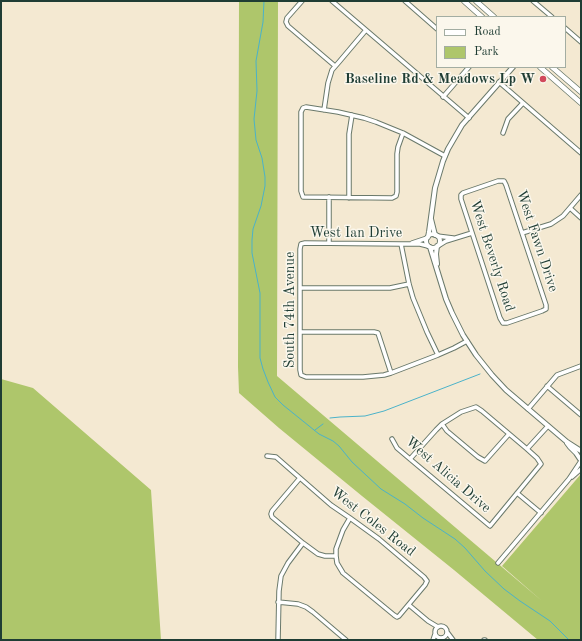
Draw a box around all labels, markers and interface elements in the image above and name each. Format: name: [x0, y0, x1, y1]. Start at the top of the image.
legend: [436, 16, 566, 68]
text: Road: [474, 26, 501, 38]
text: Park: [474, 46, 499, 58]
place label: Baseline Rd & Meadows Lp W: [345, 71, 535, 87]
marker: Baseline Rd & Meadows Lp W: [538, 74, 548, 84]
street label: West Fawn Drive: [513, 188, 561, 294]
street label: West Beverly Road: [466, 198, 518, 314]
street label: West Ian Drive: [310, 225, 402, 241]
street label: South 74th Avenue: [282, 252, 298, 368]
street label: West Alicia Drive: [402, 433, 494, 517]
street label: West Coles Road: [327, 484, 419, 560]

